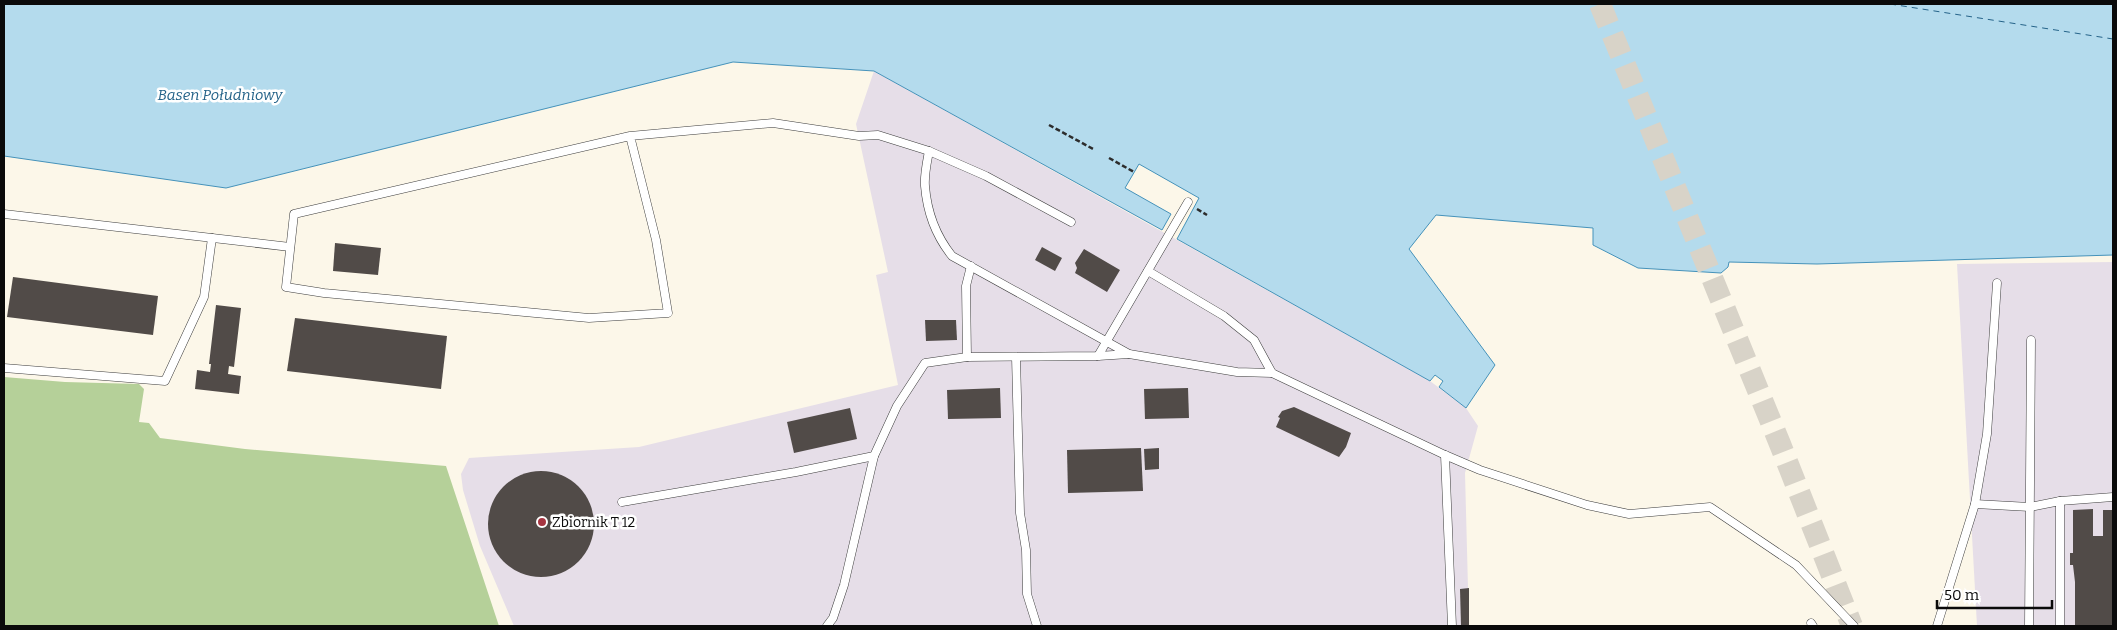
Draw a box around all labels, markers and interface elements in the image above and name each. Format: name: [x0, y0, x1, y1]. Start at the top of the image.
water label: Basen Południowy: [158, 86, 284, 104]
place label: Zbiornik T 12: [552, 514, 635, 531]
marker: Zbiornik T 12: [536, 516, 548, 528]
scale bar: [1937, 578, 2052, 610]
text: 50 m: [1944, 586, 1980, 604]

